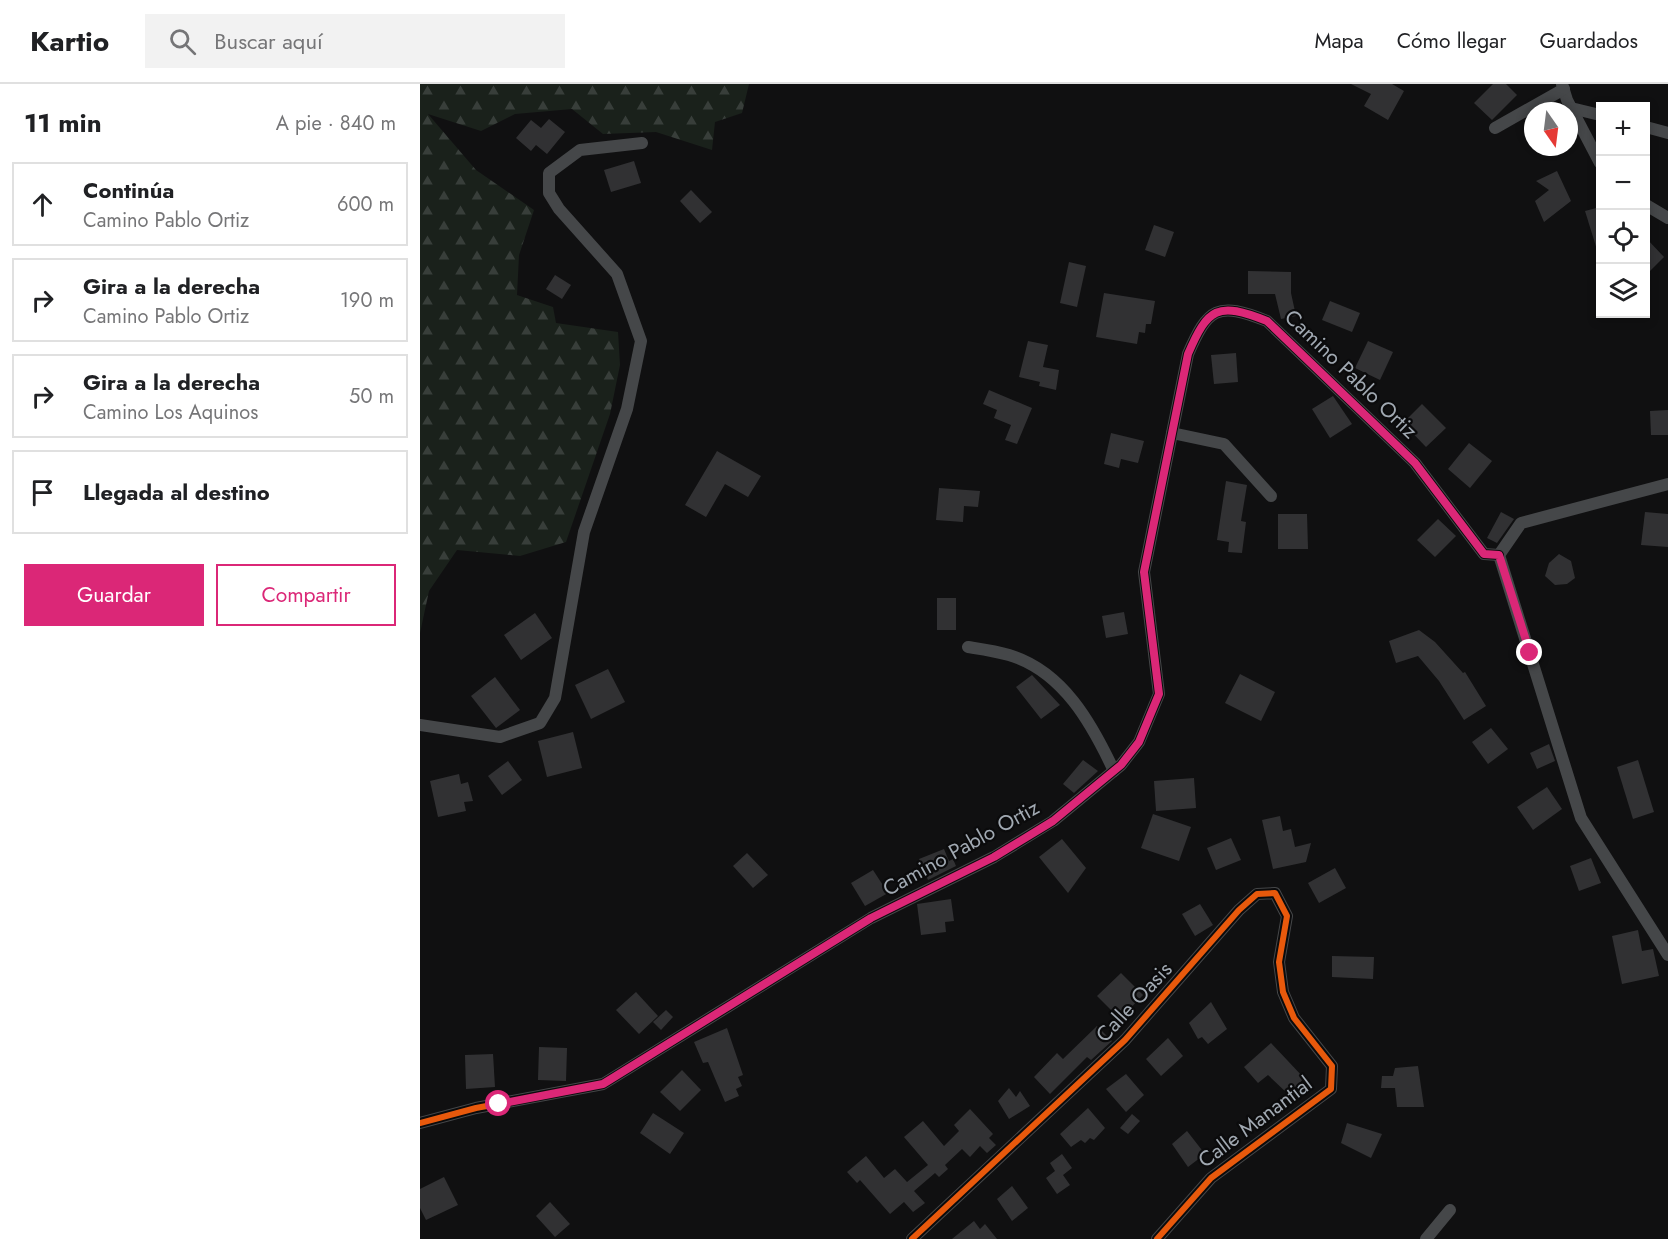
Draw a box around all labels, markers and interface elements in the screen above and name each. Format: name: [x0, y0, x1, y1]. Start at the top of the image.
search box: [145, 14, 565, 68]
text: Kartio: [30, 21, 109, 62]
icon: search: [166, 25, 199, 58]
text: Buscar aquí: [214, 25, 323, 57]
text: Mapa: [1314, 26, 1364, 56]
text: Cómo llegar: [1397, 26, 1506, 56]
text: Guardados: [1539, 26, 1638, 56]
north arrow: [1524, 102, 1578, 156]
map controls: [1596, 102, 1650, 318]
button: +: [1596, 102, 1650, 156]
text: 11 min: [24, 104, 102, 142]
text: A pie · 840 m: [276, 109, 396, 138]
button: −: [1596, 156, 1650, 210]
text: Continúa: [83, 174, 174, 206]
icon: ahead: [26, 188, 59, 221]
text: 600 m: [337, 190, 394, 219]
text: Camino Pablo Ortiz: [83, 206, 249, 235]
button: locate: [1596, 210, 1650, 264]
button: layers: [1596, 264, 1650, 318]
text: Gira a la derecha: [83, 270, 260, 302]
icon: right: [26, 284, 59, 317]
text: 190 m: [340, 286, 394, 315]
text: Camino Pablo Ortiz: [83, 302, 249, 331]
street label: Camino Pablo Ortiz: [1278, 303, 1424, 446]
text: Gira a la derecha: [83, 366, 260, 398]
icon: right: [26, 380, 59, 413]
text: 50 m: [349, 382, 394, 411]
text: Camino Los Aquinos: [83, 398, 258, 427]
icon: arrive: [26, 476, 59, 509]
text: Llegada al destino: [83, 476, 270, 508]
button: Guardar: [24, 564, 204, 626]
button: Compartir: [216, 564, 396, 626]
route end: [1516, 639, 1542, 665]
street label: Camino Pablo Ortiz: [877, 792, 1045, 903]
street label: Calle Oasis: [1089, 955, 1179, 1049]
street label: Calle Manantial: [1192, 1069, 1318, 1175]
route start: [485, 1090, 511, 1116]

